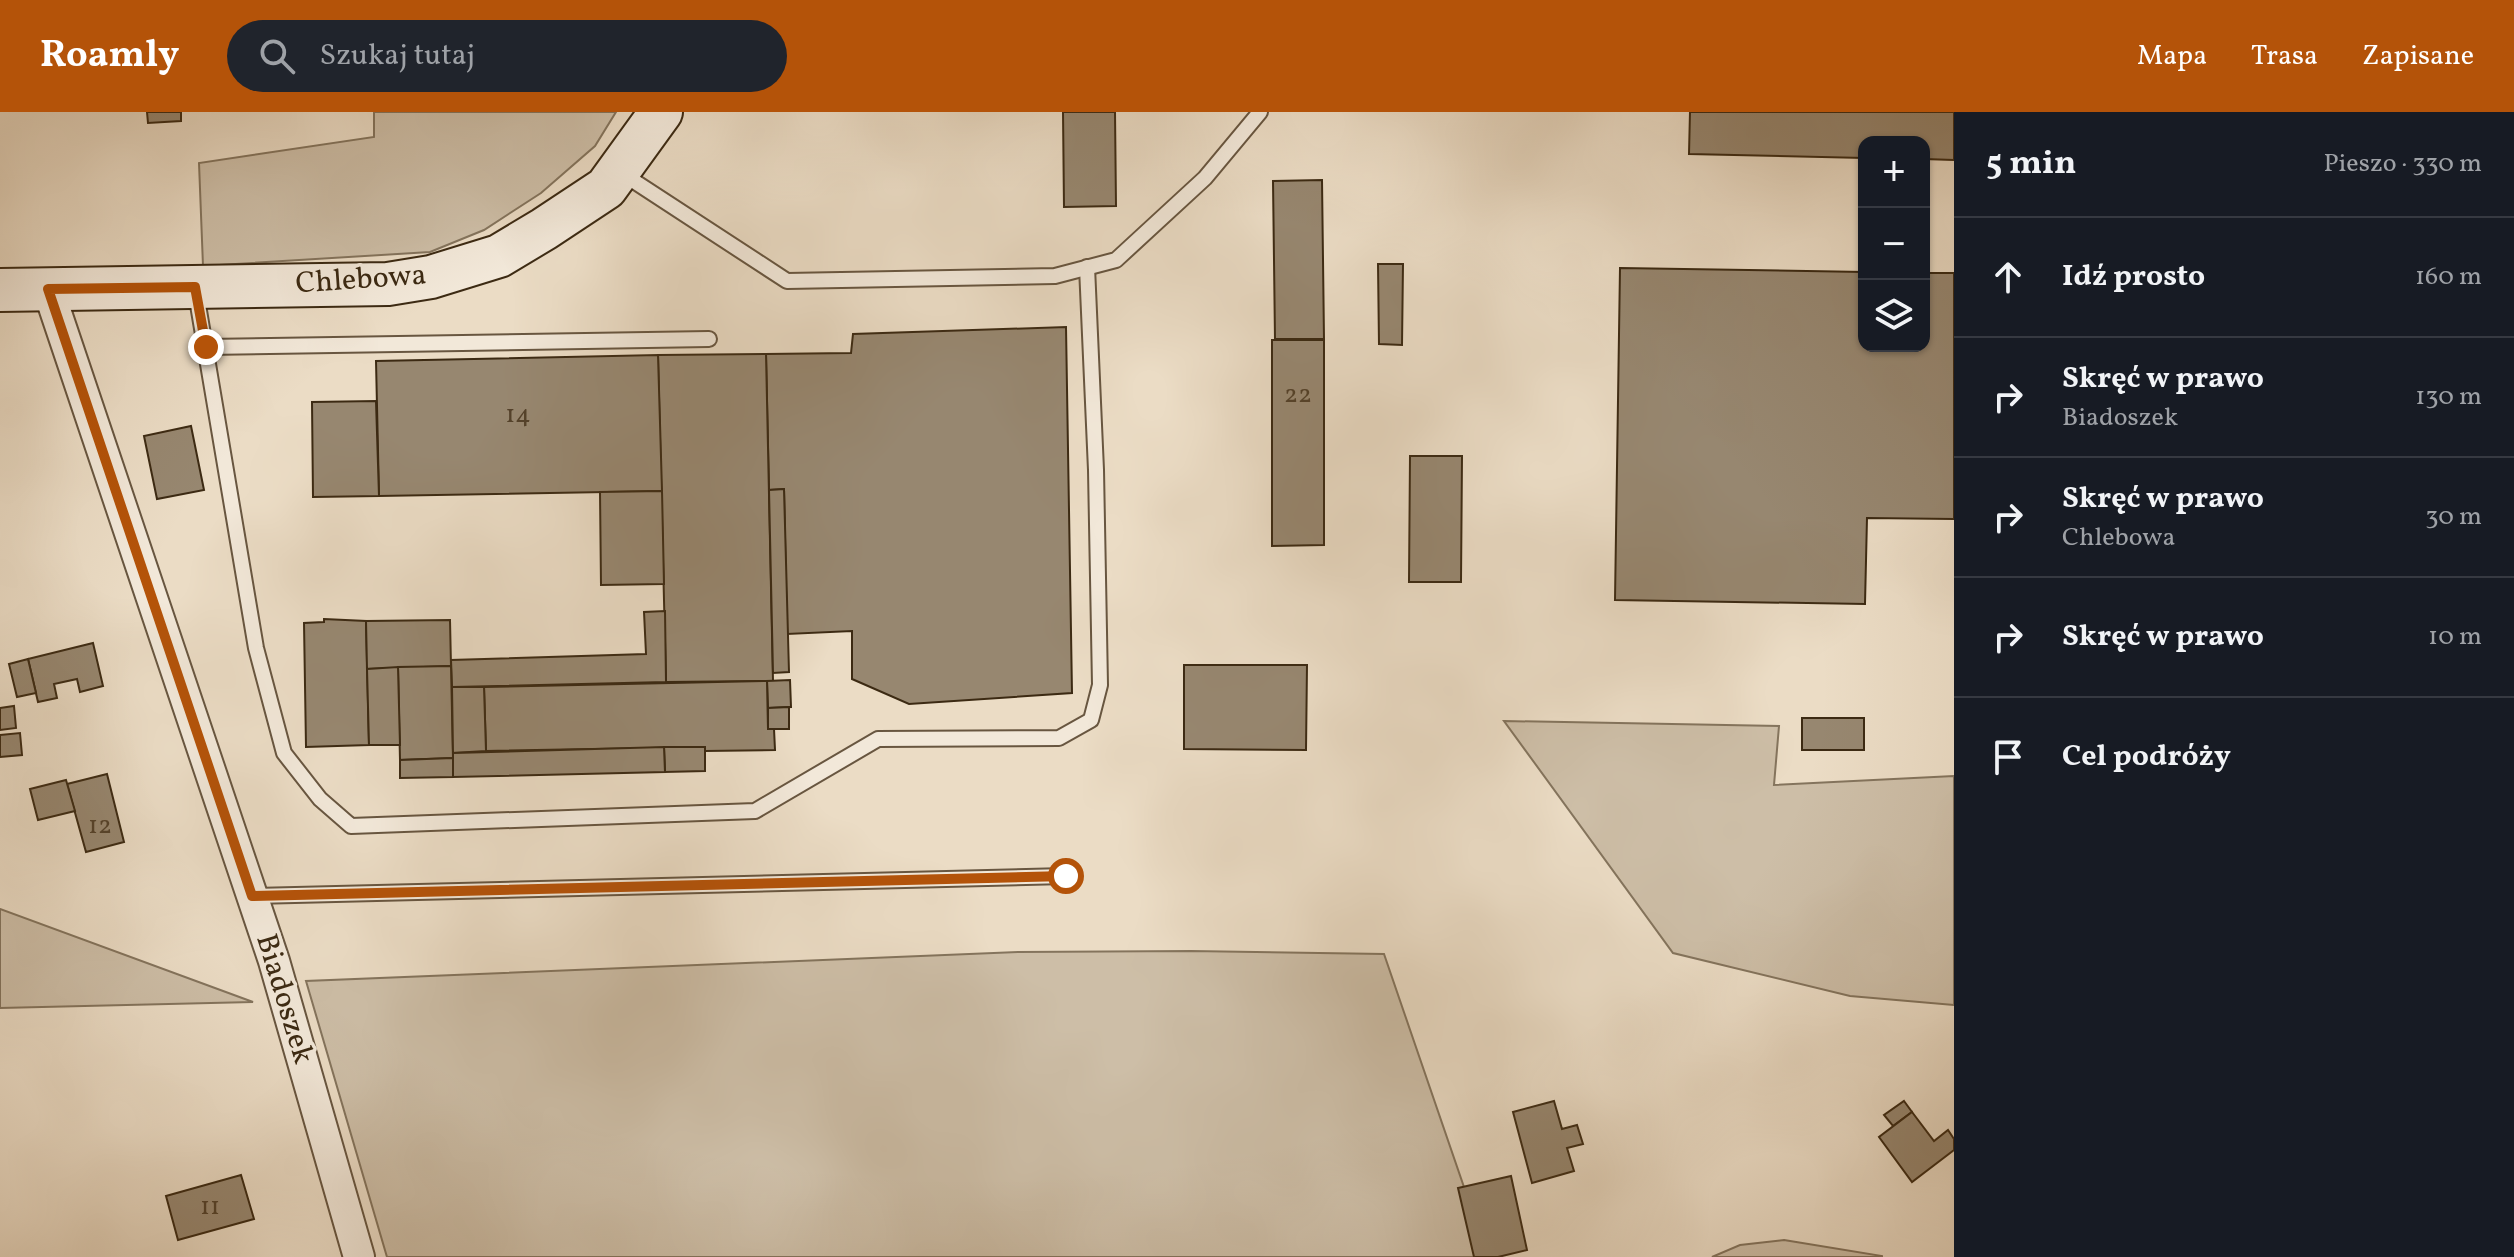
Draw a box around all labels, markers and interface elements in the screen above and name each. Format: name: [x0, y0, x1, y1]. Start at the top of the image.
search box: [227, 20, 787, 92]
text: Roamly: [40, 30, 179, 83]
icon: search: [255, 34, 299, 78]
text: Szukaj tutaj: [319, 35, 475, 77]
text: Mapa: [2137, 37, 2207, 76]
text: Trasa: [2251, 37, 2318, 76]
text: Zapisane: [2362, 37, 2474, 76]
map controls: [1858, 136, 1930, 352]
button: +: [1858, 136, 1930, 208]
text: 5 min: [1986, 141, 2076, 188]
text: Pieszo · 330 m: [2323, 146, 2482, 182]
button: −: [1858, 208, 1930, 280]
street label: Chlebowa: [294, 254, 428, 306]
icon: ahead: [1986, 255, 2030, 299]
text: Idź prosto: [2062, 256, 2205, 298]
text: 160 m: [2415, 259, 2482, 295]
button: layers: [1858, 280, 1930, 352]
route end: [188, 329, 224, 365]
text: Skręć w prawo: [2062, 358, 2264, 400]
icon: right: [1986, 375, 2030, 419]
house number: 22: [1284, 377, 1312, 413]
text: 130 m: [2415, 379, 2482, 415]
house number: 14: [505, 397, 531, 433]
text: Biadoszek: [2062, 400, 2178, 436]
text: Skręć w prawo: [2062, 478, 2264, 520]
icon: right: [1986, 495, 2030, 539]
text: 30 m: [2425, 499, 2482, 535]
text: Chlebowa: [2062, 520, 2175, 556]
icon: right: [1986, 615, 2030, 659]
text: Skręć w prawo: [2062, 616, 2264, 658]
text: 10 m: [2428, 619, 2482, 655]
icon: arrive: [1986, 735, 2030, 779]
text: Cel podróży: [2062, 736, 2231, 778]
house number: 12: [88, 808, 112, 844]
route start: [1048, 858, 1084, 894]
street label: Biadoszek: [244, 929, 324, 1069]
house number: 11: [200, 1189, 220, 1225]

